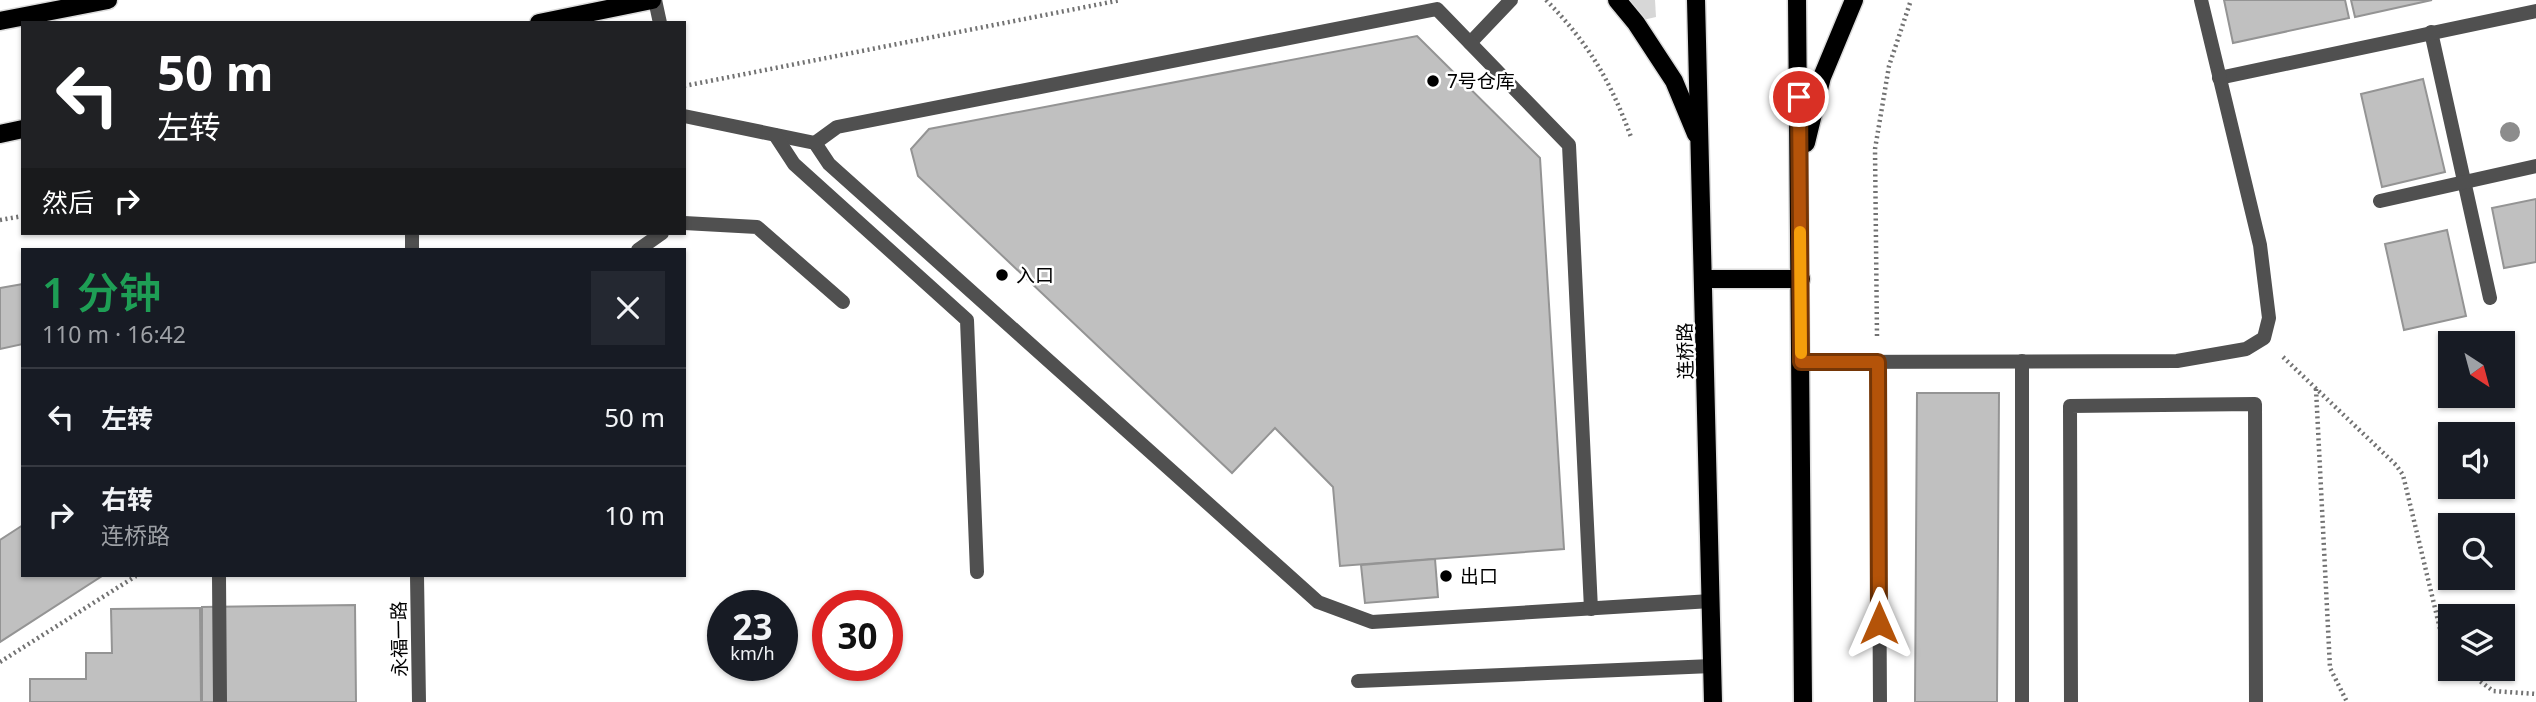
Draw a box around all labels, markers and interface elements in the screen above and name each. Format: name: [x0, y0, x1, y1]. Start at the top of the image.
text: 50 m: [157, 39, 274, 105]
icon: left: [42, 49, 133, 140]
pin: [1769, 67, 1829, 127]
place label: 7号仓库: [1447, 68, 1515, 94]
marker: 7号仓库: [1425, 73, 1441, 89]
icon: arrive: [1780, 78, 1818, 116]
text: 左转: [157, 105, 221, 148]
icon: right: [108, 182, 146, 220]
text: 然后: [42, 184, 94, 220]
place label: 入口: [1016, 262, 1054, 288]
text: 1 分钟: [42, 263, 161, 320]
marker: 入口: [994, 267, 1010, 283]
button: close: [591, 271, 665, 345]
text: 110 m · 16:42: [42, 318, 186, 350]
street label: 连桥路: [1672, 322, 1698, 380]
north arrow: [2438, 331, 2515, 408]
map controls: [2438, 331, 2515, 681]
icon: left: [42, 398, 80, 436]
text: 50 m: [604, 399, 665, 435]
text: 左转: [101, 400, 153, 436]
button: sound: [2438, 422, 2515, 499]
text: 右转: [101, 481, 153, 517]
icon: right: [42, 496, 80, 534]
text: 10 m: [604, 497, 665, 533]
button: search: [2438, 513, 2515, 590]
text: 连桥路: [101, 519, 170, 551]
place label: 出口: [1460, 563, 1498, 589]
marker: 出口: [1438, 568, 1454, 584]
position arrow: [1842, 586, 1916, 660]
speed limit sign: 30: [812, 590, 903, 681]
street label: 永福一路: [385, 601, 413, 677]
text: 23: [732, 603, 773, 650]
button: layers: [2438, 604, 2515, 681]
text: km/h: [730, 641, 775, 665]

